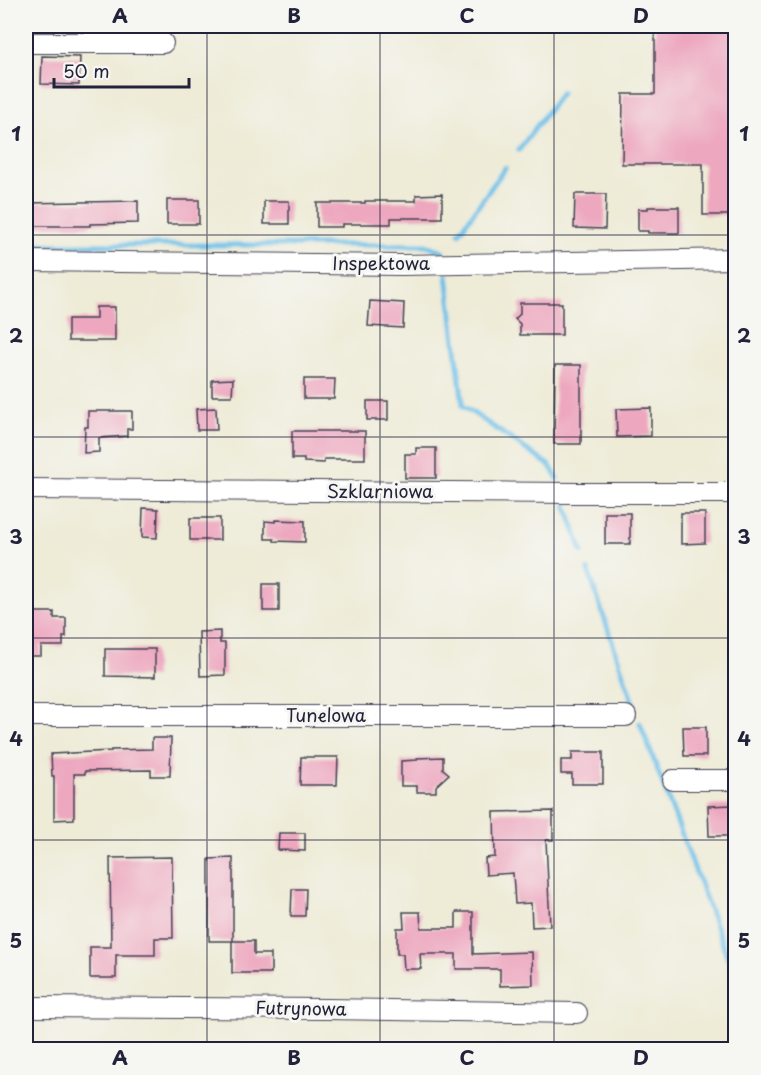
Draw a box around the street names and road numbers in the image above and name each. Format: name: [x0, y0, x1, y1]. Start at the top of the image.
street label: Inspektowa: [332, 249, 431, 276]
street label: Szklarniowa: [327, 477, 434, 504]
street label: Tunelowa: [286, 701, 367, 728]
street label: Futrynowa: [255, 993, 348, 1022]

